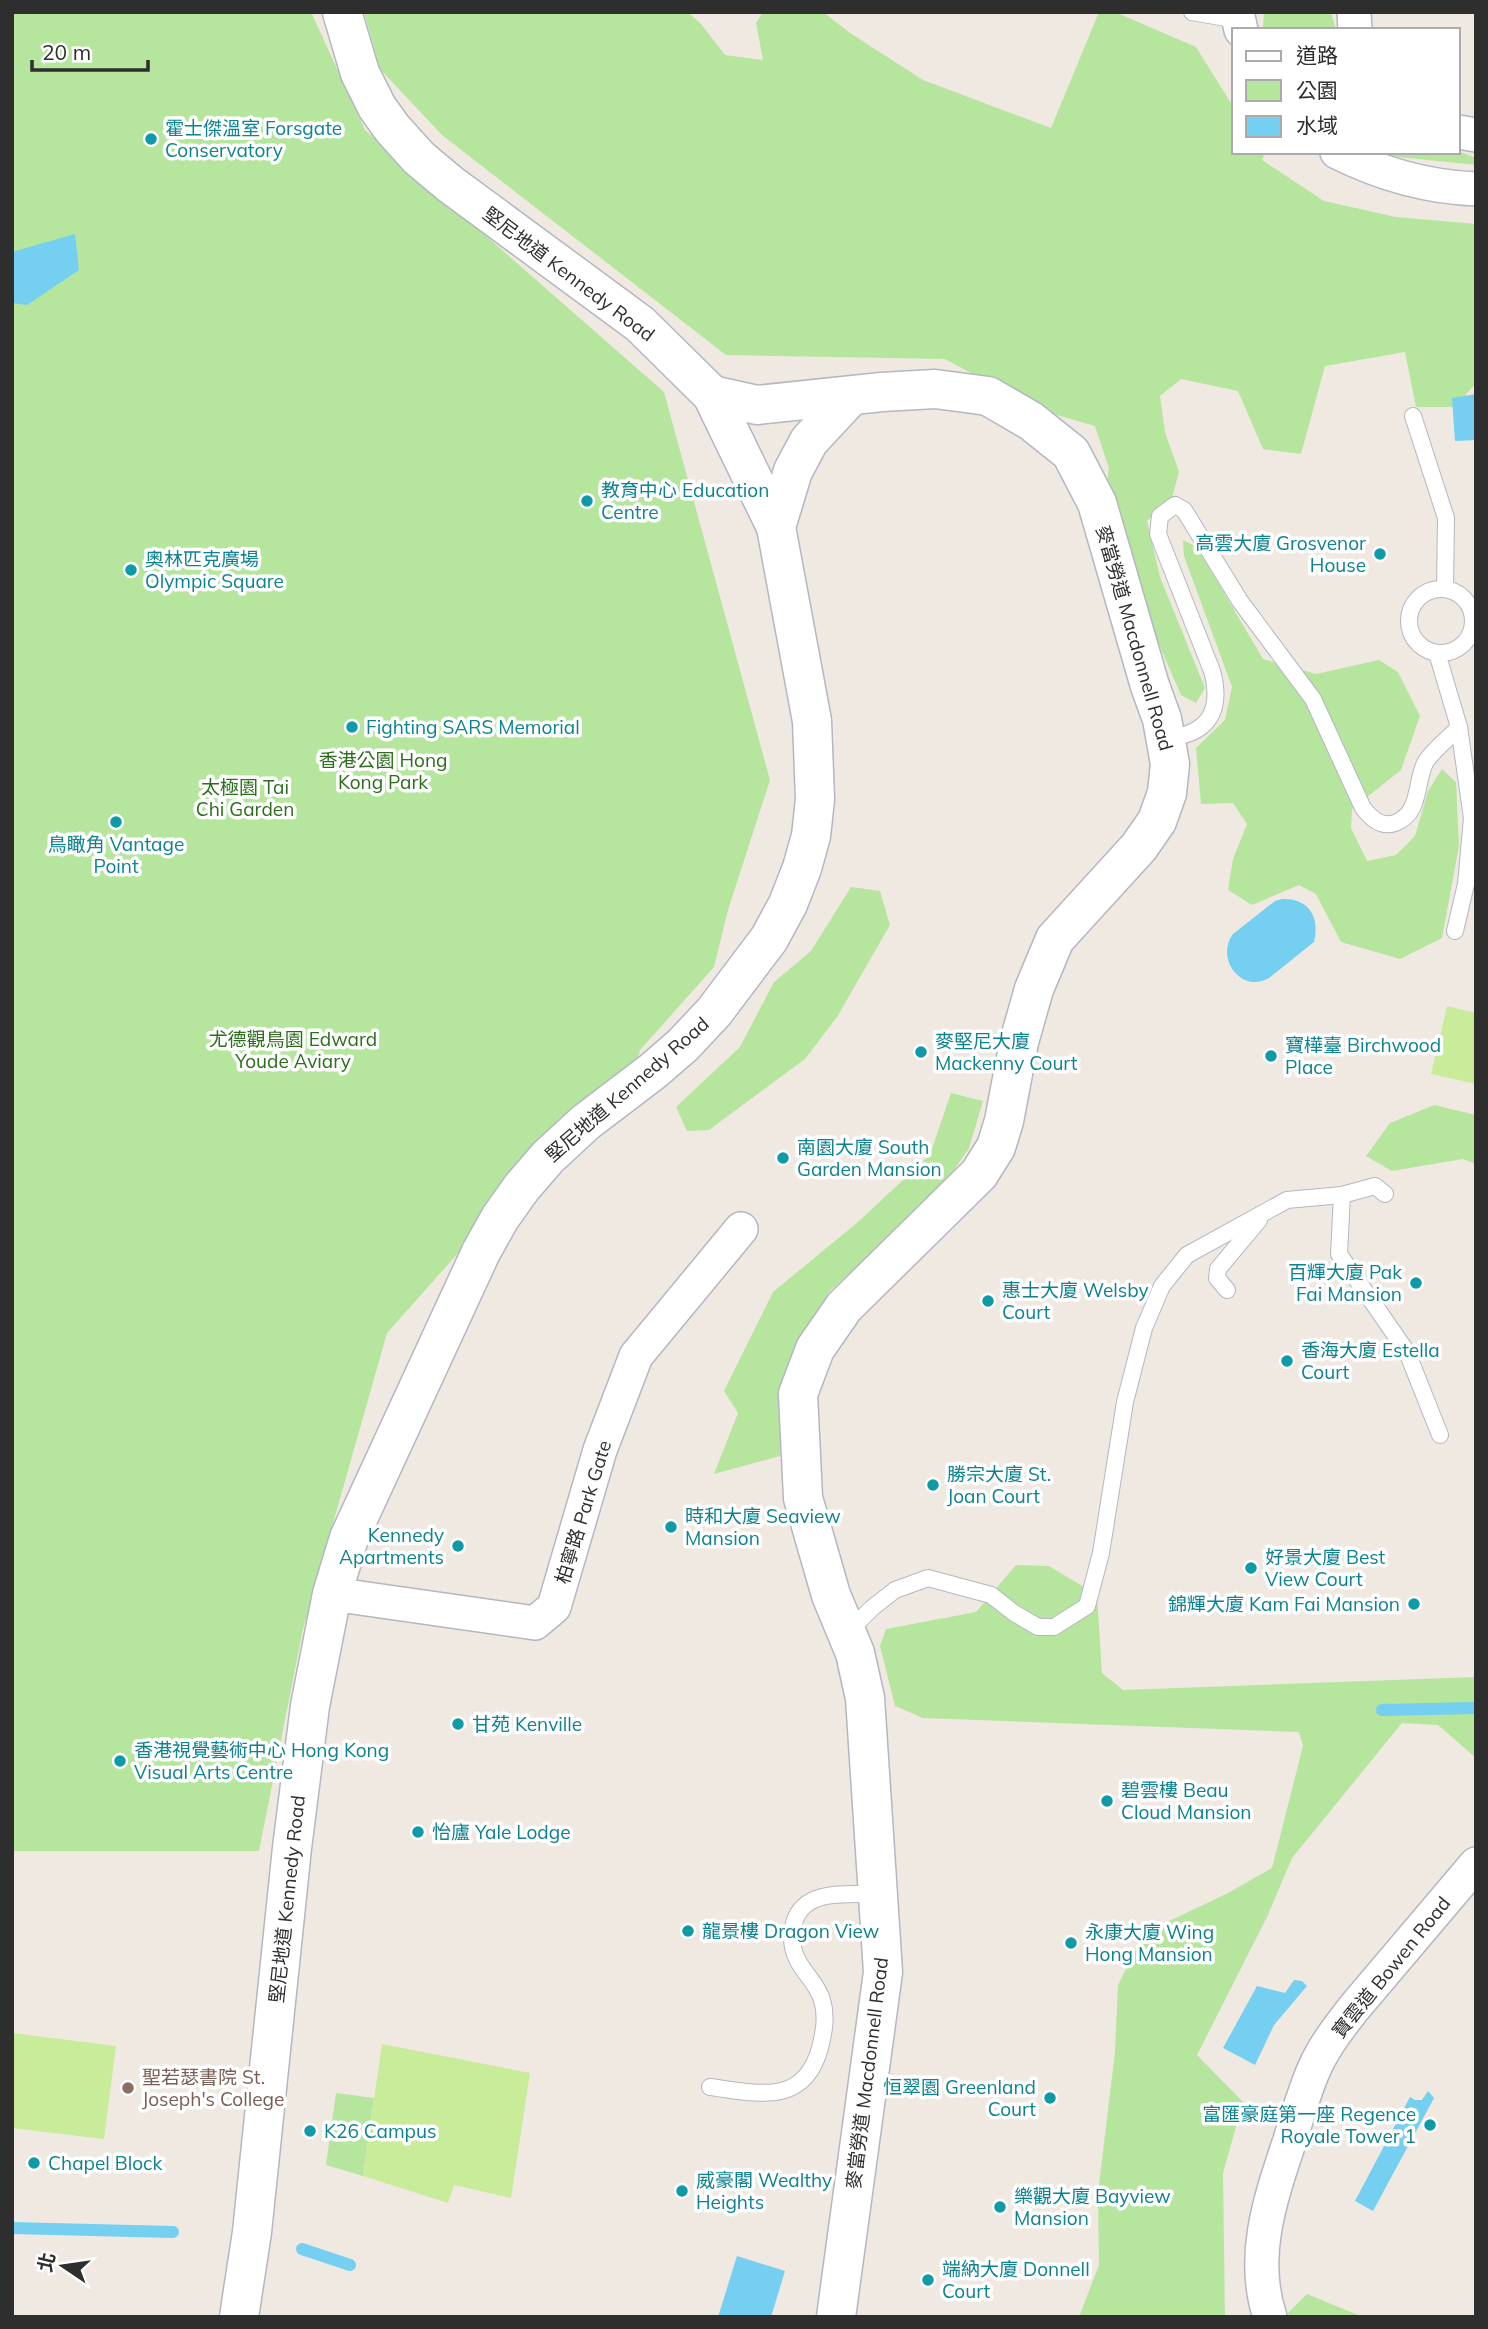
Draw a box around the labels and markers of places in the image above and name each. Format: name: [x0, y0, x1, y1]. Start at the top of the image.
place label: 霍士傑溫室 Forsgate Conservatory: [165, 116, 342, 162]
marker: 霍士傑溫室 Forsgate Conservatory: [143, 131, 159, 147]
place label: 教育中心 Education Centre: [601, 478, 769, 524]
marker: 教育中心 Education Centre: [579, 493, 595, 509]
place label: 高雲大廈 Grosvenor House: [1195, 531, 1366, 577]
marker: 高雲大廈 Grosvenor House: [1372, 546, 1388, 562]
place label: 奧林匹克廣場 Olympic Square: [145, 547, 284, 593]
marker: 奧林匹克廣場 Olympic Square: [123, 562, 139, 578]
place label: Fighting SARS Memorial: [366, 715, 580, 739]
marker: Fighting SARS Memorial: [344, 719, 360, 735]
marker: 鳥瞰角 Vantage Point: [108, 814, 124, 830]
place label: 鳥瞰角 Vantage Point: [48, 832, 184, 878]
place label: 麥堅尼大廈 Mackenny Court: [935, 1029, 1078, 1075]
place label: 寶樺臺 Birchwood Place: [1285, 1033, 1441, 1079]
marker: 麥堅尼大廈 Mackenny Court: [913, 1044, 929, 1060]
marker: 寶樺臺 Birchwood Place: [1263, 1048, 1279, 1064]
place label: 南園大廈 South Garden Mansion: [797, 1135, 942, 1181]
marker: 南園大廈 South Garden Mansion: [775, 1150, 791, 1166]
place label: 百輝大廈 Pak Fai Mansion: [1288, 1260, 1402, 1306]
marker: 百輝大廈 Pak Fai Mansion: [1408, 1275, 1424, 1291]
place label: 惠士大廈 Welsby Court: [1002, 1278, 1149, 1324]
marker: 惠士大廈 Welsby Court: [980, 1293, 996, 1309]
place label: 香海大廈 Estella Court: [1301, 1338, 1440, 1384]
marker: 香海大廈 Estella Court: [1279, 1353, 1295, 1369]
place label: 勝宗大廈 St. Joan Court: [947, 1462, 1051, 1508]
marker: 勝宗大廈 St. Joan Court: [925, 1477, 941, 1493]
place label: 時和大廈 Seaview Mansion: [685, 1504, 841, 1550]
marker: 時和大廈 Seaview Mansion: [663, 1519, 679, 1535]
place label: Kennedy Apartments: [339, 1523, 444, 1569]
marker: Kennedy Apartments: [450, 1538, 466, 1554]
place label: 好景大廈 Best View Court: [1265, 1545, 1386, 1591]
marker: 好景大廈 Best View Court: [1243, 1560, 1259, 1576]
place label: 錦輝大廈 Kam Fai Mansion: [1168, 1592, 1400, 1616]
marker: 錦輝大廈 Kam Fai Mansion: [1406, 1596, 1422, 1612]
place label: 甘苑 Kenville: [472, 1712, 582, 1736]
marker: 甘苑 Kenville: [450, 1716, 466, 1732]
place label: 香港視覺藝術中心 Hong Kong Visual Arts Centre: [134, 1738, 389, 1784]
marker: 香港視覺藝術中心 Hong Kong Visual Arts Centre: [112, 1753, 128, 1769]
place label: 碧雲樓 Beau Cloud Mansion: [1121, 1778, 1251, 1824]
marker: 碧雲樓 Beau Cloud Mansion: [1099, 1793, 1115, 1809]
place label: 怡廬 Yale Lodge: [432, 1820, 571, 1844]
marker: 怡廬 Yale Lodge: [410, 1824, 426, 1840]
place label: 龍景樓 Dragon View: [702, 1919, 879, 1943]
place label: 永康大廈 Wing Hong Mansion: [1085, 1920, 1214, 1966]
marker: 龍景樓 Dragon View: [680, 1923, 696, 1939]
marker: 永康大廈 Wing Hong Mansion: [1063, 1935, 1079, 1951]
place label: 聖若瑟書院 St. Joseph's College: [142, 2065, 284, 2111]
place label: 恒翠園 Greenland Court: [883, 2075, 1036, 2121]
marker: 聖若瑟書院 St. Joseph's College: [120, 2080, 136, 2096]
marker: 恒翠園 Greenland Court: [1042, 2090, 1058, 2106]
place label: 富匯豪庭第一座 Regence Royale Tower 1: [1202, 2102, 1416, 2148]
marker: 富匯豪庭第一座 Regence Royale Tower 1: [1422, 2117, 1438, 2133]
place label: K26 Campus: [324, 2119, 436, 2143]
marker: K26 Campus: [302, 2123, 318, 2139]
place label: Chapel Block: [48, 2151, 162, 2175]
marker: Chapel Block: [26, 2155, 42, 2171]
place label: 威豪閣 Wealthy Heights: [696, 2168, 832, 2214]
marker: 威豪閣 Wealthy Heights: [674, 2183, 690, 2199]
place label: 樂觀大廈 Bayview Mansion: [1014, 2184, 1171, 2230]
marker: 樂觀大廈 Bayview Mansion: [992, 2199, 1008, 2215]
place label: 端納大廈 Donnell Court: [942, 2257, 1090, 2303]
marker: 端納大廈 Donnell Court: [920, 2272, 936, 2288]

